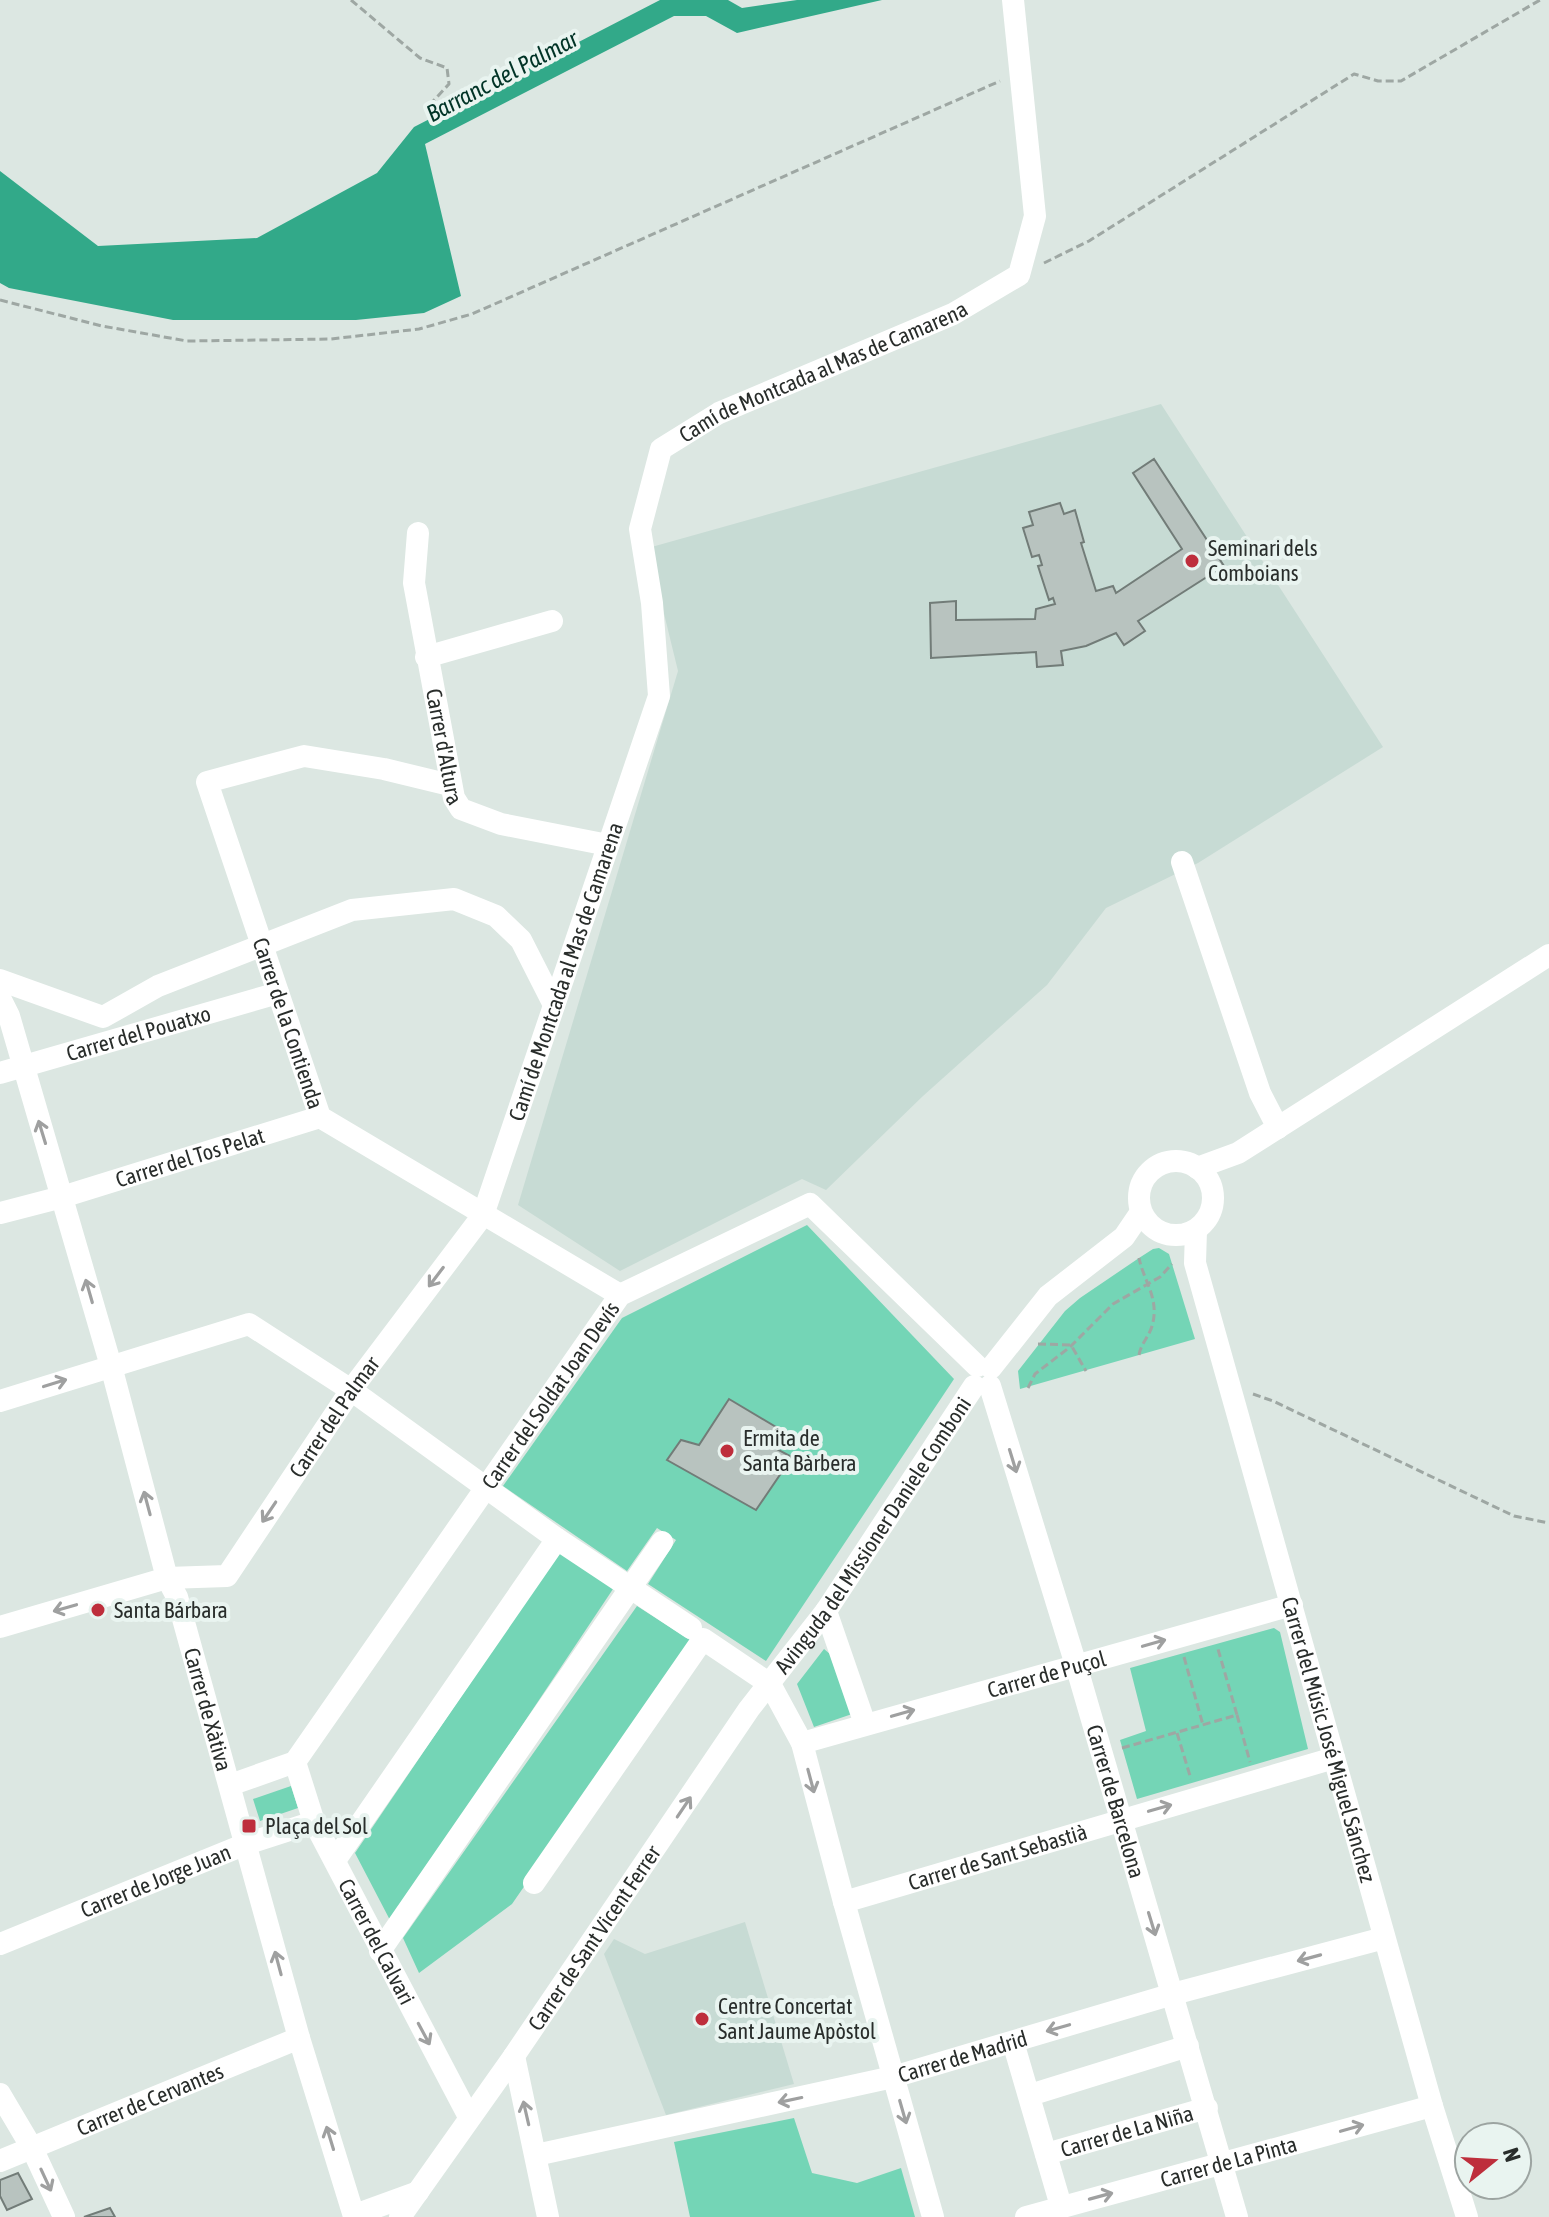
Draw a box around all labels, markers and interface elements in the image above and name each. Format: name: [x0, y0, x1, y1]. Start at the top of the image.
water label: Barranc del Palmar: [422, 24, 583, 127]
street label: Camí de Montcada al Mas de Camarena: [674, 295, 972, 448]
place label: Seminari dels Comboians: [1208, 535, 1318, 586]
marker: Seminari dels Comboians: [1183, 552, 1201, 570]
street label: Carrer d'Altura: [421, 686, 468, 810]
street label: Camí de Montcada al Mas de Camarena: [503, 819, 628, 1124]
street label: Carrer de la Contienda: [247, 934, 329, 1112]
street label: Carrer del Pouatxo: [63, 1000, 214, 1066]
one-way arrow: [34, 1119, 49, 1145]
street label: Carrer del Tos Pelat: [112, 1122, 268, 1193]
one-way arrow: [427, 1266, 444, 1287]
one-way arrow: [81, 1279, 96, 1305]
street label: Carrer del Soldat Joan Devís: [476, 1296, 625, 1494]
street label: Carrer del Palmar: [284, 1351, 385, 1482]
one-way arrow: [43, 1375, 68, 1390]
street label: Avinguda del Missioner Daniele Comboni: [769, 1392, 976, 1678]
place label: Ermita de Santa Bàrbera: [743, 1425, 857, 1476]
marker: Ermita de Santa Bàrbera: [718, 1442, 736, 1460]
one-way arrow: [1006, 1447, 1021, 1473]
one-way arrow: [138, 1490, 153, 1516]
one-way arrow: [261, 1500, 277, 1523]
street label: Carrer del Músic José Miguel Sánchez: [1277, 1594, 1381, 1885]
place label: Santa Bárbara: [114, 1597, 228, 1623]
marker: Santa Bárbara: [89, 1601, 107, 1619]
one-way arrow: [53, 1602, 78, 1616]
one-way arrow: [1140, 1635, 1166, 1650]
street label: Carrer de Xàtiva: [179, 1645, 238, 1774]
street label: Carrer de Puçol: [984, 1645, 1109, 1703]
one-way arrow: [890, 1705, 916, 1720]
street label: Carrer de Barcelona: [1081, 1722, 1150, 1881]
one-way arrow: [805, 1767, 820, 1793]
one-way arrow: [675, 1796, 692, 1818]
one-way arrow: [1146, 1800, 1172, 1815]
place label: Plaça del Sol: [265, 1813, 368, 1839]
marker: Plaça del Sol: [240, 1817, 258, 1835]
street label: Carrer de Sant Sebastià: [905, 1818, 1090, 1895]
street label: Carrer de Jorge Juan: [77, 1839, 235, 1923]
street label: Carrer de Sant Vicent Ferrer: [522, 1840, 666, 2035]
street label: Carrer del Calvari: [333, 1874, 421, 2009]
one-way arrow: [1145, 1911, 1160, 1937]
one-way arrow: [270, 1950, 285, 1976]
one-way arrow: [1296, 1951, 1322, 1966]
place label: Centre Concertat Sant Jaume Apòstol: [718, 1993, 876, 2044]
marker: Centre Concertat Sant Jaume Apòstol: [693, 2010, 711, 2028]
one-way arrow: [1046, 2021, 1072, 2036]
one-way arrow: [417, 2022, 433, 2045]
street label: Carrer de Madrid: [895, 2025, 1030, 2088]
street label: Carrer de Cervantes: [73, 2058, 227, 2141]
one-way arrow: [777, 2093, 803, 2108]
one-way arrow: [896, 2099, 911, 2125]
street label: Carrer de La Niña: [1057, 2100, 1196, 2162]
one-way arrow: [518, 2101, 533, 2127]
one-way arrow: [1339, 2120, 1365, 2135]
north arrow: [1453, 2121, 1533, 2201]
one-way arrow: [322, 2126, 337, 2152]
street label: Carrer de La Pinta: [1157, 2131, 1300, 2193]
text: N: [1498, 2145, 1526, 2165]
one-way arrow: [40, 2167, 55, 2191]
one-way arrow: [1088, 2187, 1114, 2202]

